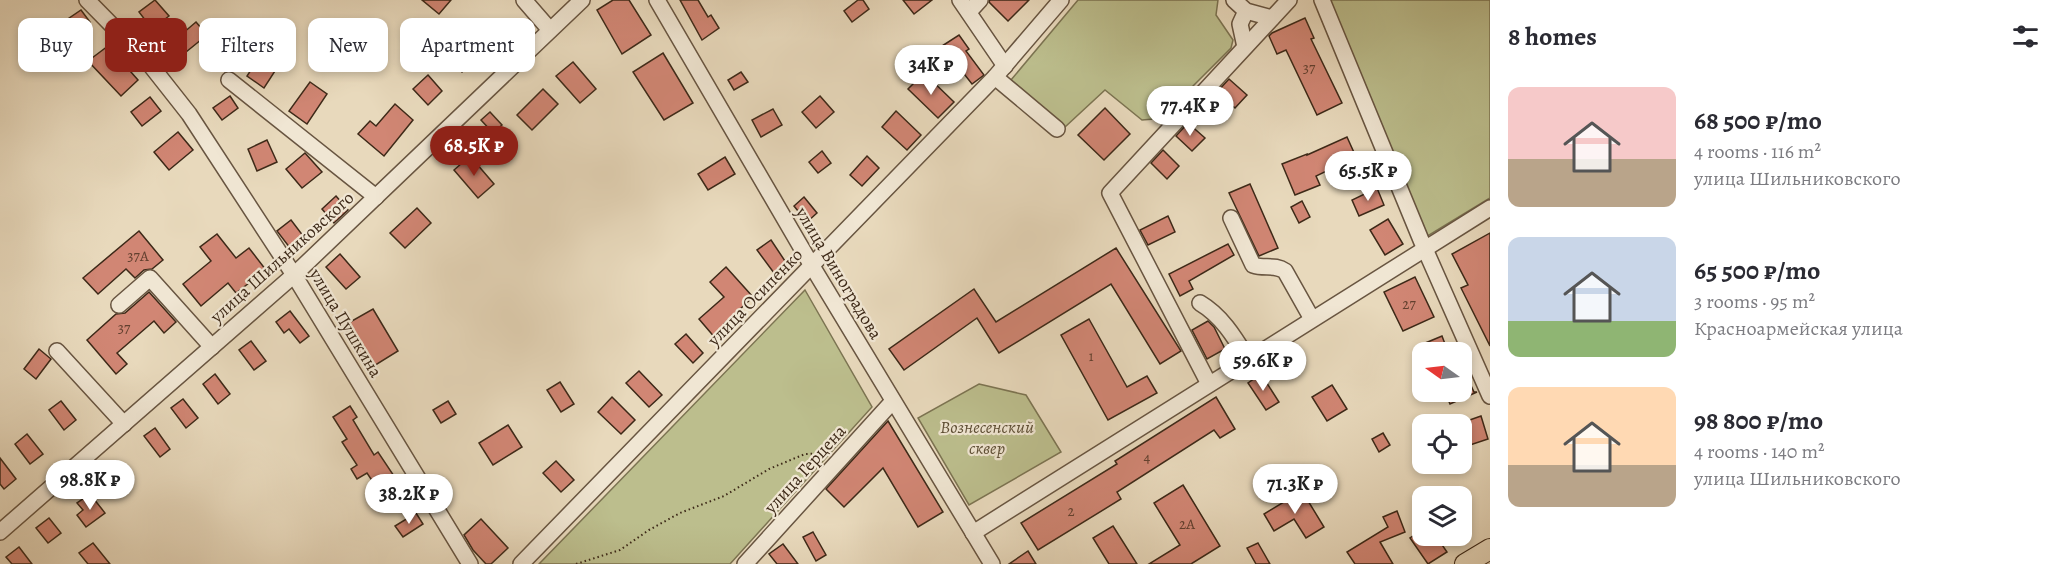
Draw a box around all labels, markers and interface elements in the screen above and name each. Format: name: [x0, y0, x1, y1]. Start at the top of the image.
chip: Buy: [18, 18, 93, 72]
chip: Rent: [105, 18, 187, 72]
chip: Filters: [199, 18, 296, 72]
chip: New: [308, 18, 388, 72]
chip: Apartment: [400, 18, 535, 72]
text: 8 homes: [1508, 19, 1597, 54]
icon: filters: [2009, 20, 2042, 53]
pin: 34K ₽: [889, 45, 973, 96]
text: 34K ₽: [909, 51, 953, 78]
house number: 37: [1303, 58, 1316, 78]
pin: 77.4K ₽: [1135, 86, 1245, 137]
text: 77.4K ₽: [1161, 92, 1219, 119]
text: 68 500 ₽/mo: [1694, 103, 1822, 138]
icon: home: [1556, 111, 1628, 183]
pin: 68.5K ₽: [419, 126, 529, 177]
text: 68.5K ₽: [444, 132, 504, 159]
text: 4 rooms · 116 m²: [1694, 138, 1821, 165]
pin: 65.5K ₽: [1313, 151, 1423, 202]
text: 65.5K ₽: [1339, 157, 1397, 184]
text: улица Шильниковского: [1694, 165, 1901, 192]
street label: улица Шильниковского: [204, 186, 359, 329]
street label: улица Виноградова: [789, 202, 888, 344]
street label: улица Осипенко: [701, 243, 808, 352]
house number: 37А: [127, 246, 149, 266]
text: 65 500 ₽/mo: [1694, 253, 1821, 288]
icon: home: [1556, 261, 1628, 333]
street label: улица Пушкина: [303, 263, 388, 383]
text: 3 rooms · 95 m²: [1694, 288, 1815, 315]
house number: 27: [1402, 294, 1416, 314]
text: Красноармейская улица: [1694, 315, 1903, 342]
house number: 37: [118, 318, 131, 338]
pin: 59.6K ₽: [1208, 341, 1318, 392]
north arrow: [1412, 342, 1472, 402]
map controls: [1412, 342, 1472, 546]
house number: 1: [1088, 346, 1094, 366]
text: 59.6K ₽: [1233, 347, 1293, 374]
text: 98 800 ₽/mo: [1694, 403, 1823, 438]
icon: home: [1556, 411, 1628, 483]
button: locate: [1412, 414, 1472, 474]
park label: Вознесенский сквер: [940, 415, 1034, 460]
street label: улица Герцена: [758, 419, 852, 519]
text: 4 rooms · 140 m²: [1694, 438, 1825, 465]
house number: 4: [1144, 447, 1151, 467]
pin: 98.8K ₽: [35, 460, 145, 511]
pin: 71.3K ₽: [1240, 464, 1350, 515]
text: улица Шильниковского: [1694, 465, 1901, 492]
text: 98.8K ₽: [60, 466, 120, 493]
text: 71.3K ₽: [1267, 470, 1323, 497]
pin: 38.2K ₽: [354, 474, 464, 525]
text: 38.2K ₽: [379, 480, 439, 507]
button: layers: [1412, 486, 1472, 546]
house number: 2: [1067, 501, 1075, 521]
house number: 2А: [1179, 514, 1195, 534]

